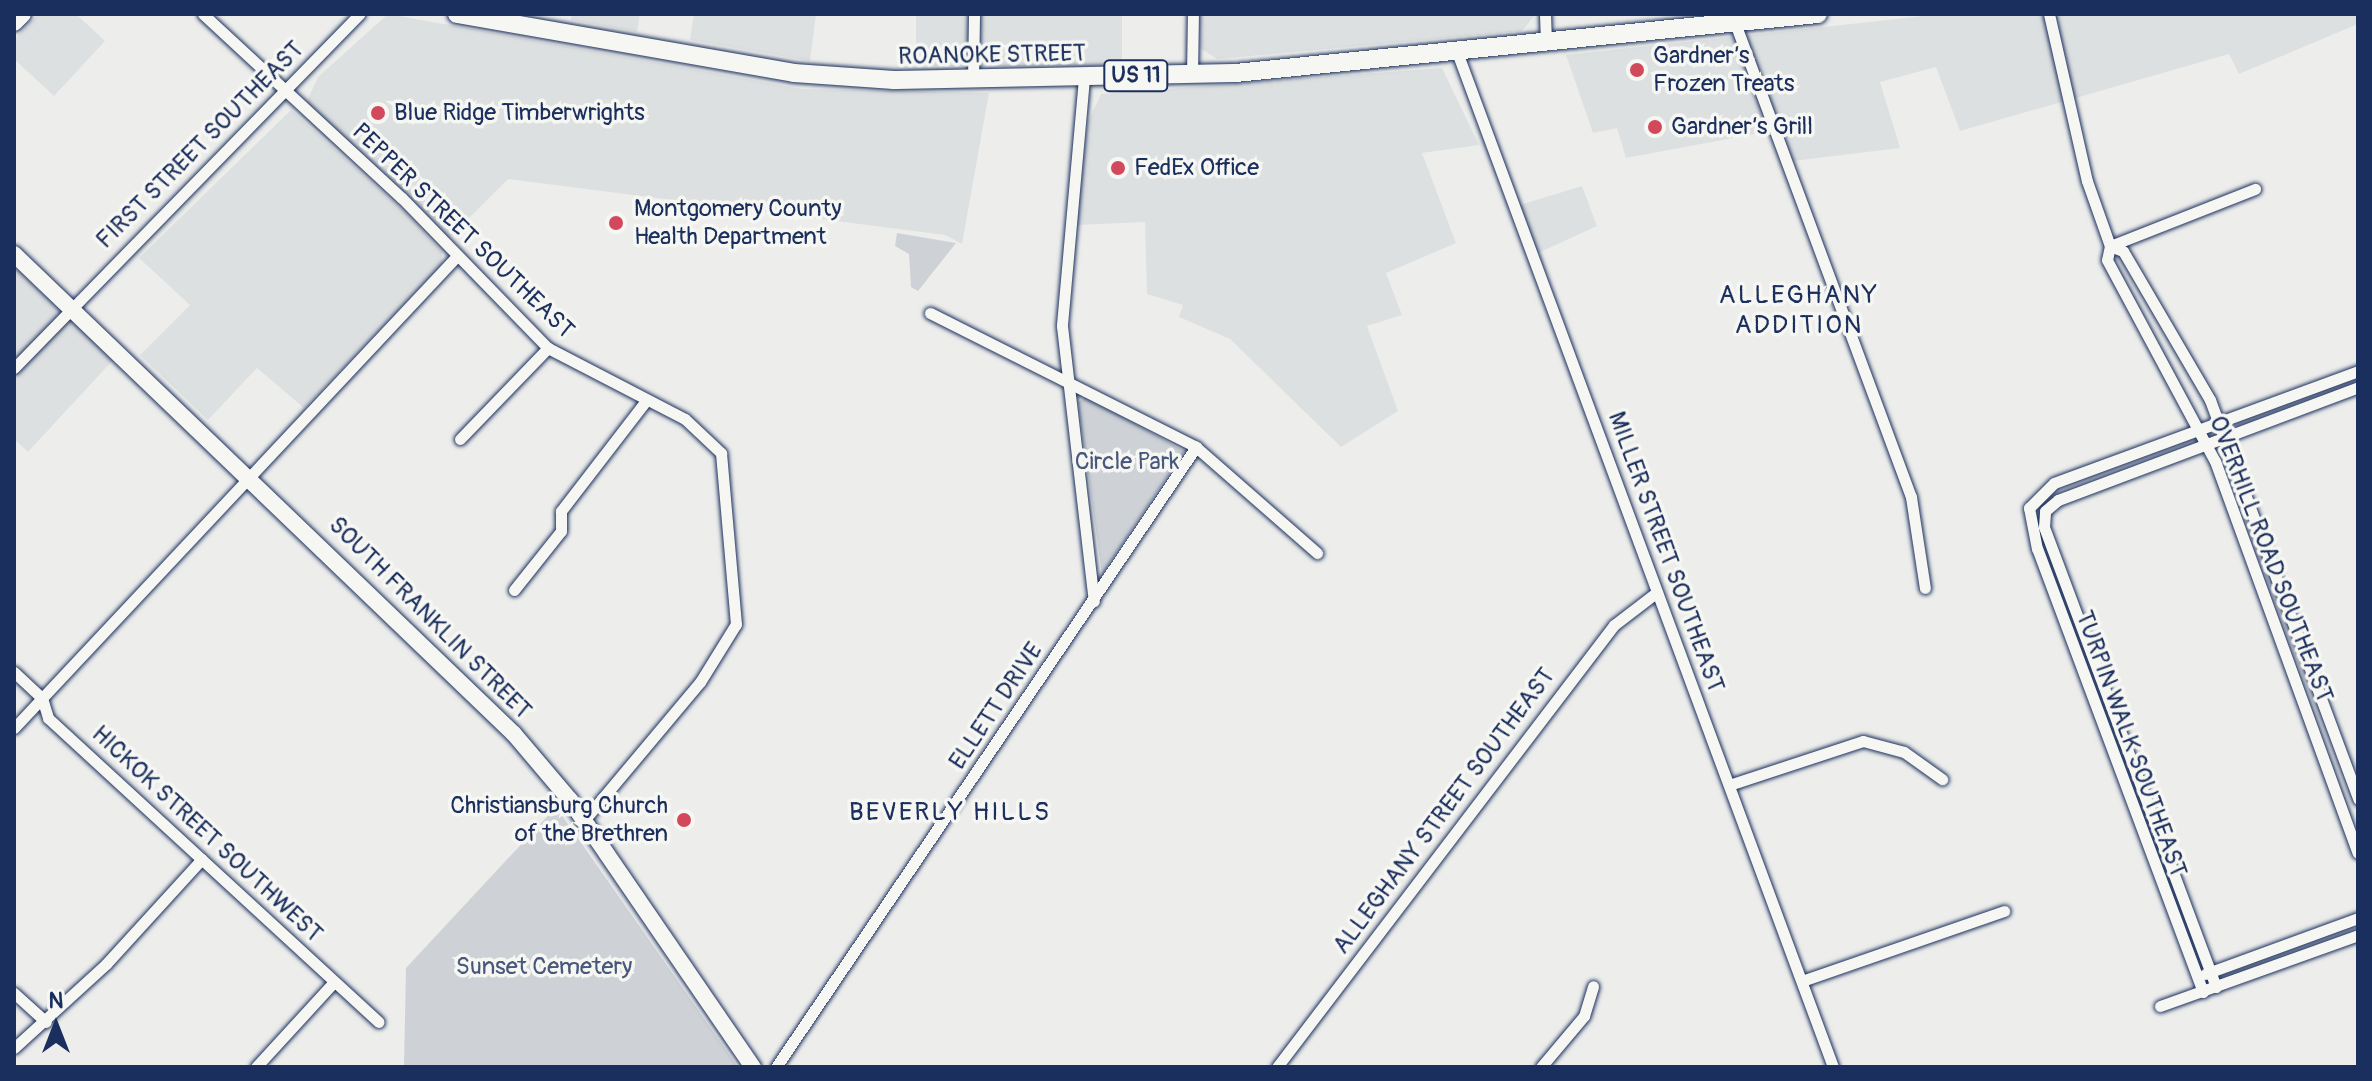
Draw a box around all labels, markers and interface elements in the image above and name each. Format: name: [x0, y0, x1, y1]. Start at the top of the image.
street label: FIRST STREET SOUTHEAST: [90, 35, 310, 255]
street label: ROANOKE STREET: [898, 39, 1086, 71]
place label: Gardner’s Frozen Treats: [1653, 42, 1794, 98]
road number: US 11: [1102, 58, 1170, 94]
marker: Gardner’s Frozen Treats: [1628, 61, 1646, 79]
place label: Blue Ridge Timberwrights: [394, 99, 645, 127]
marker: Blue Ridge Timberwrights: [369, 104, 387, 122]
place label: Gardner’s Grill: [1671, 113, 1813, 141]
street label: PEPPER STREET SOUTHEAST: [346, 117, 580, 345]
marker: Gardner’s Grill: [1646, 118, 1664, 136]
place label: FedEx Office: [1134, 154, 1259, 182]
marker: FedEx Office: [1109, 159, 1127, 177]
place label: Montgomery County Health Department: [634, 195, 841, 251]
marker: Montgomery County Health Department: [605, 212, 627, 234]
district label: ALLEGHANY ADDITION: [1719, 280, 1879, 342]
street label: MILLER STREET SOUTHEAST: [1602, 408, 1730, 696]
street label: OVERHILL ROAD SOUTHEAST: [2203, 412, 2339, 706]
park label: Circle Park: [1075, 448, 1179, 476]
street label: SOUTH FRANKLIN STREET: [323, 511, 537, 725]
street label: TURPIN WALK SOUTHEAST: [2069, 607, 2193, 881]
street label: ELLETT DRIVE: [943, 637, 1049, 775]
street label: ALLEGHANY STREET SOUTHEAST: [1327, 662, 1561, 960]
street label: HICKOK STREET SOUTHWEST: [86, 720, 328, 948]
place label: Christiansburg Church of the Brethren: [450, 792, 668, 848]
district label: BEVERLY HILLS: [849, 797, 1051, 829]
marker: Christiansburg Church of the Brethren: [675, 811, 693, 829]
park label: Sunset Cemetery: [456, 953, 632, 981]
north arrow: [16, 985, 96, 1065]
text: N: [49, 987, 63, 1015]

